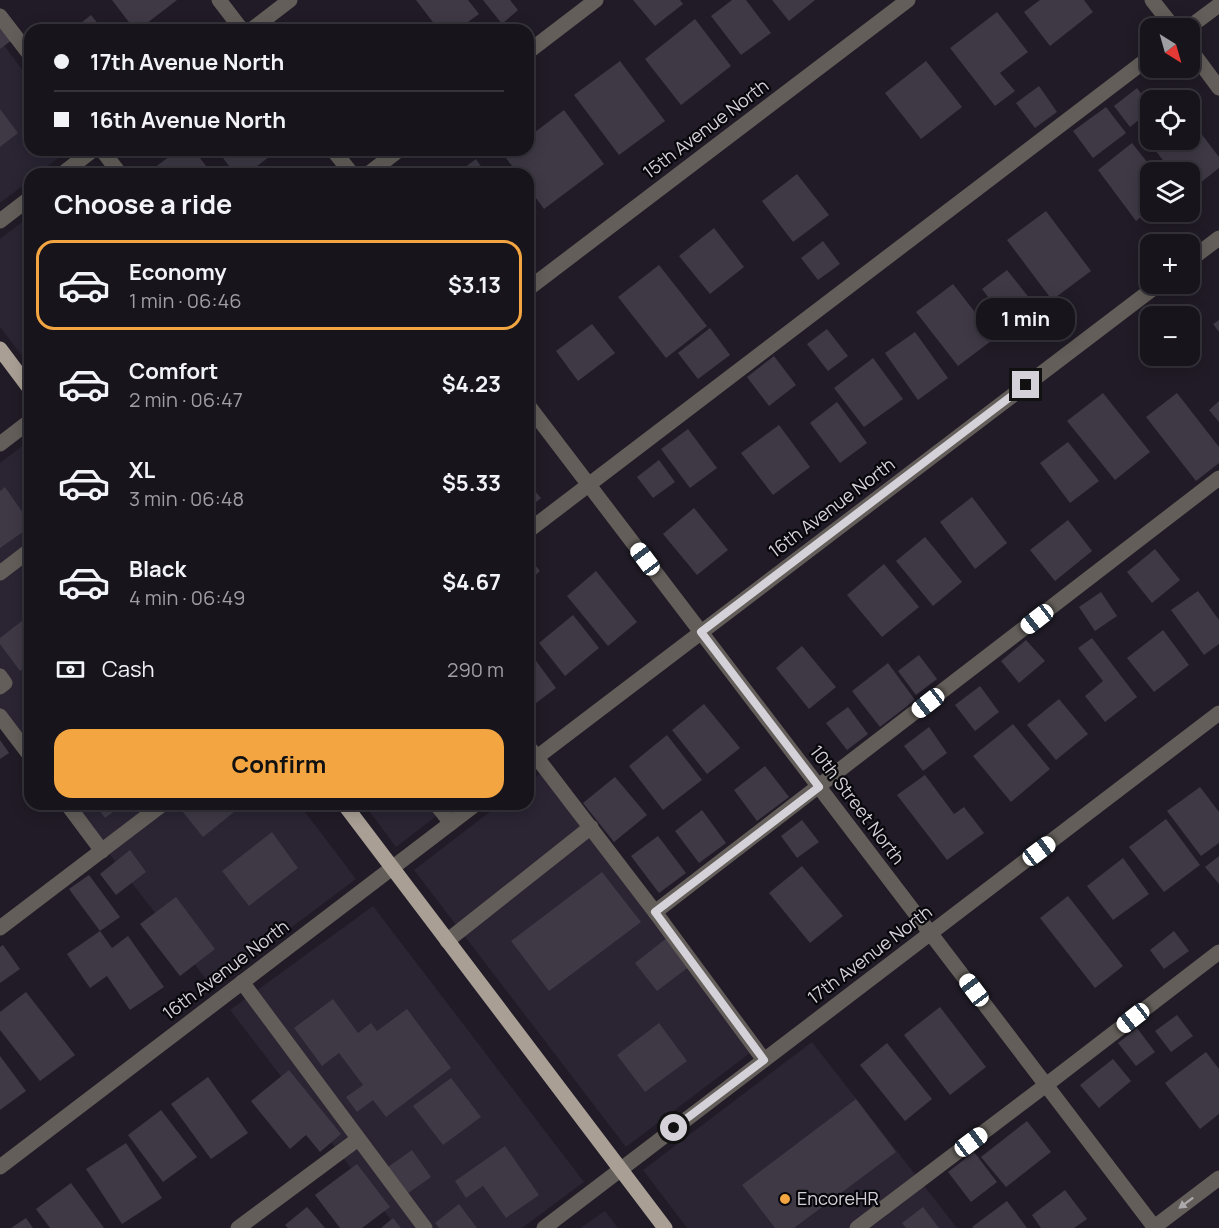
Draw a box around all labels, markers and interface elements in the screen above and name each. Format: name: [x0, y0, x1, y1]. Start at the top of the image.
north arrow: [1140, 18, 1200, 78]
map controls: [1140, 18, 1200, 366]
text: 17th Avenue North: [90, 47, 284, 77]
street label: 15th Avenue North: [638, 73, 773, 183]
button: locate: [1140, 90, 1200, 150]
text: 16th Avenue North: [90, 105, 286, 135]
button: layers: [1140, 162, 1200, 222]
text: Choose a ride: [54, 185, 232, 222]
button: +: [1140, 234, 1200, 294]
text: Economy: [129, 257, 227, 287]
icon: car: [57, 258, 111, 312]
text: $3.13: [448, 270, 501, 300]
text: 1 min · 06:46: [129, 287, 242, 314]
callout: 1 min: [976, 298, 1076, 340]
text: 1 min: [1001, 305, 1050, 332]
button: −: [1140, 306, 1200, 366]
text: Comfort: [129, 356, 218, 386]
icon: car: [57, 357, 111, 411]
text: $4.23: [442, 369, 501, 399]
route end: [1012, 371, 1039, 398]
text: 2 min · 06:47: [129, 386, 243, 413]
street label: 16th Avenue North: [763, 452, 899, 563]
text: XL: [129, 455, 155, 485]
icon: car: [57, 456, 111, 510]
text: $5.33: [442, 468, 501, 498]
text: 3 min · 06:48: [129, 485, 244, 512]
car: [627, 539, 663, 579]
text: Black: [129, 554, 186, 584]
icon: car: [57, 555, 111, 609]
text: $4.67: [442, 567, 501, 597]
text: 4 min · 06:49: [129, 584, 245, 611]
car: [1017, 601, 1057, 637]
icon: cash: [54, 653, 87, 686]
text: Cash: [102, 654, 155, 684]
text: 290 m: [447, 656, 504, 683]
car: [908, 685, 948, 721]
button: Confirm: [54, 729, 504, 798]
street label: 10th Street North: [805, 740, 911, 869]
car: [1019, 833, 1059, 869]
street label: 17th Avenue North: [802, 899, 937, 1009]
street label: 16th Avenue North: [157, 914, 293, 1025]
car: [956, 970, 992, 1010]
car: [1113, 1000, 1153, 1036]
route start: [660, 1114, 687, 1141]
car: [951, 1124, 991, 1160]
place label: EncoreHR: [797, 1186, 879, 1210]
marker: EncoreHR: [778, 1192, 792, 1206]
one-way arrow: [1178, 1196, 1194, 1209]

